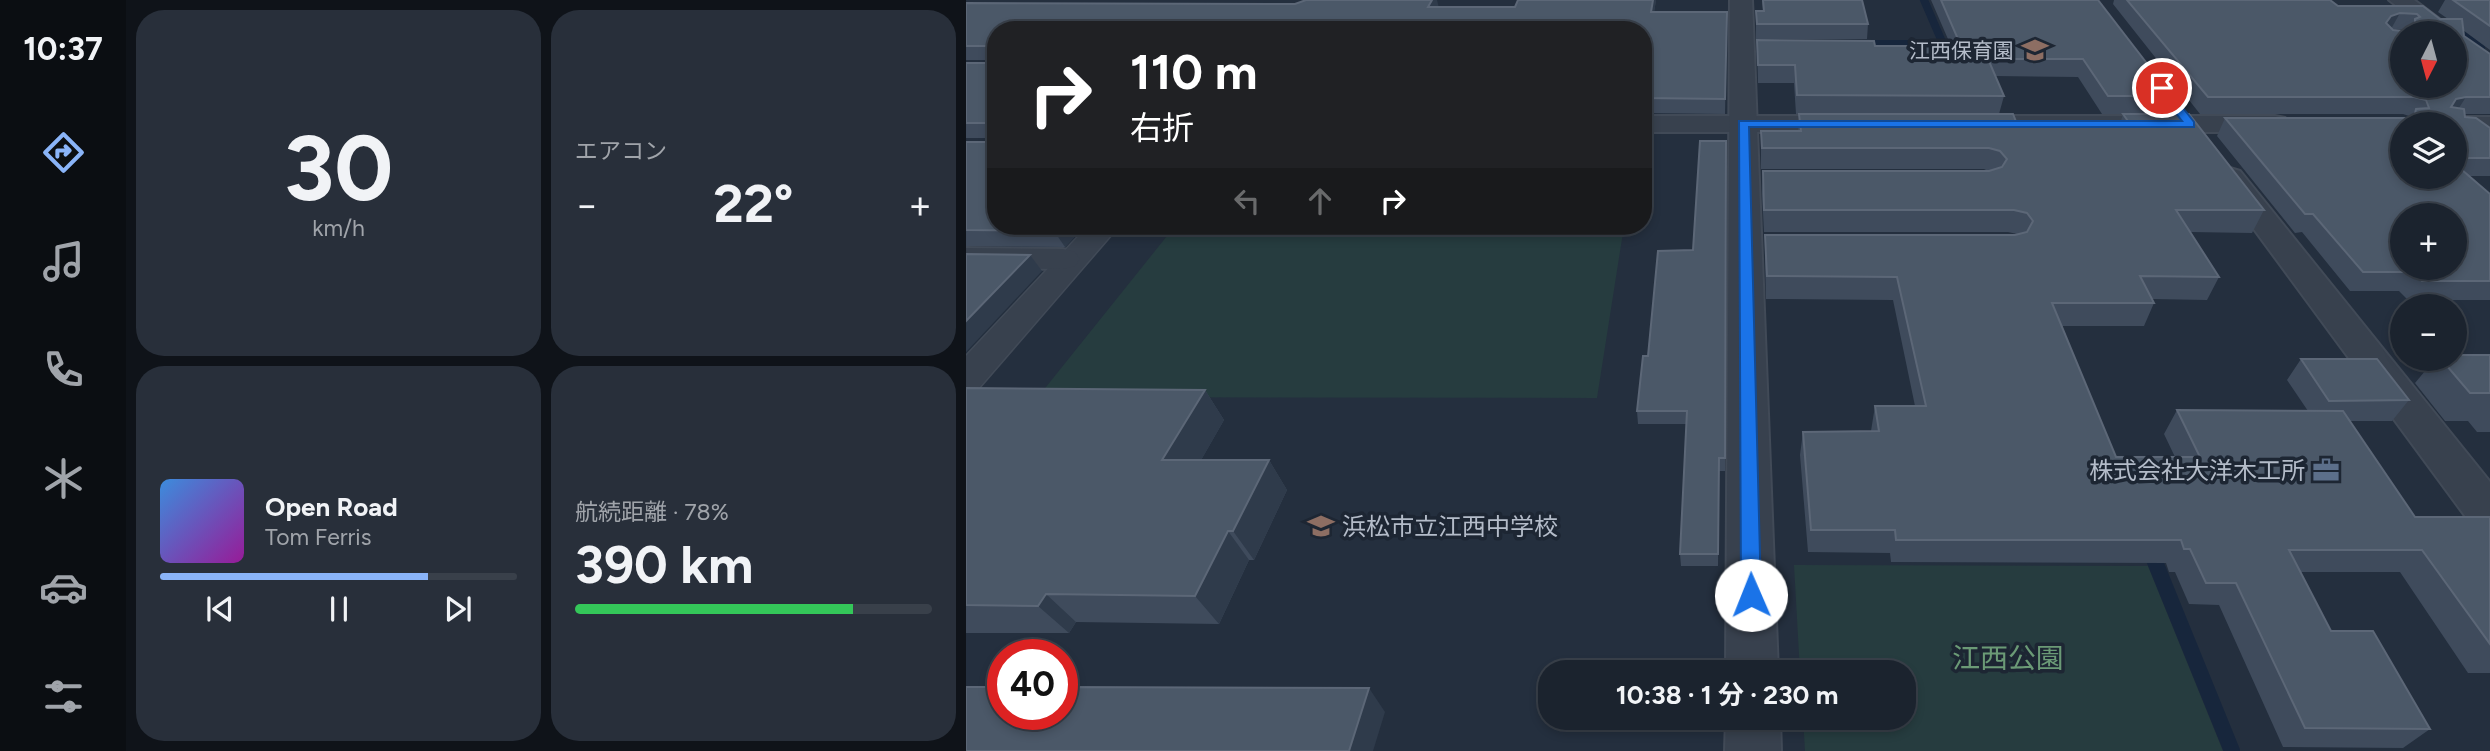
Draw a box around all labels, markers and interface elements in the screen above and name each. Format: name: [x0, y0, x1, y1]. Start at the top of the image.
north arrow: [2390, 21, 2468, 98]
map controls: [2390, 21, 2467, 371]
text: 10:37: [23, 30, 103, 68]
school or university icon: 江西保育園: [2020, 35, 2050, 65]
place label: 江西保育園: [1909, 38, 2014, 63]
text: 110 m: [1130, 42, 1258, 101]
icon: right: [1015, 49, 1106, 140]
pin: [2132, 58, 2192, 118]
icon: arrive: [2143, 69, 2181, 107]
text: 右折: [1130, 109, 1194, 147]
button: layers: [2390, 112, 2467, 189]
text: 30: [284, 114, 393, 223]
icon: directions: [39, 128, 88, 177]
text: エアコン: [575, 137, 667, 165]
text: 22°: [714, 173, 793, 235]
text: −: [575, 182, 599, 228]
text: +: [908, 182, 932, 228]
icon: left: [1228, 182, 1266, 220]
icon: ahead: [1301, 182, 1339, 220]
icon: right: [1374, 182, 1412, 220]
button: +: [2390, 203, 2467, 280]
text: km/h: [312, 214, 365, 242]
icon: music: [39, 237, 88, 286]
button: −: [2390, 294, 2467, 371]
icon: phone: [39, 345, 88, 394]
icon: climate: [39, 454, 88, 503]
office icon: 株式会社大洋木工所: [2311, 455, 2341, 485]
place label: 株式会社大洋木工所: [2089, 456, 2305, 485]
text: Open Road: [265, 491, 398, 523]
text: 航続距離 · 78%: [575, 498, 729, 526]
school or university icon: 浜松市立江西中学校: [1306, 511, 1336, 541]
place label: 浜松市立江西中学校: [1342, 512, 1558, 541]
text: Tom Ferris: [265, 523, 371, 551]
text: 390 km: [575, 534, 753, 596]
position arrow: [1714, 558, 1788, 632]
icon: car: [39, 563, 88, 612]
icon: previous: [201, 590, 239, 628]
icon: pause: [320, 590, 358, 628]
icon: next: [439, 590, 477, 628]
speed limit sign: 40: [987, 639, 1078, 730]
park label: 江西公園: [1952, 641, 2064, 675]
icon: filters: [39, 672, 88, 721]
text: 10:38 · 1 分 · 230 m: [1616, 679, 1838, 711]

